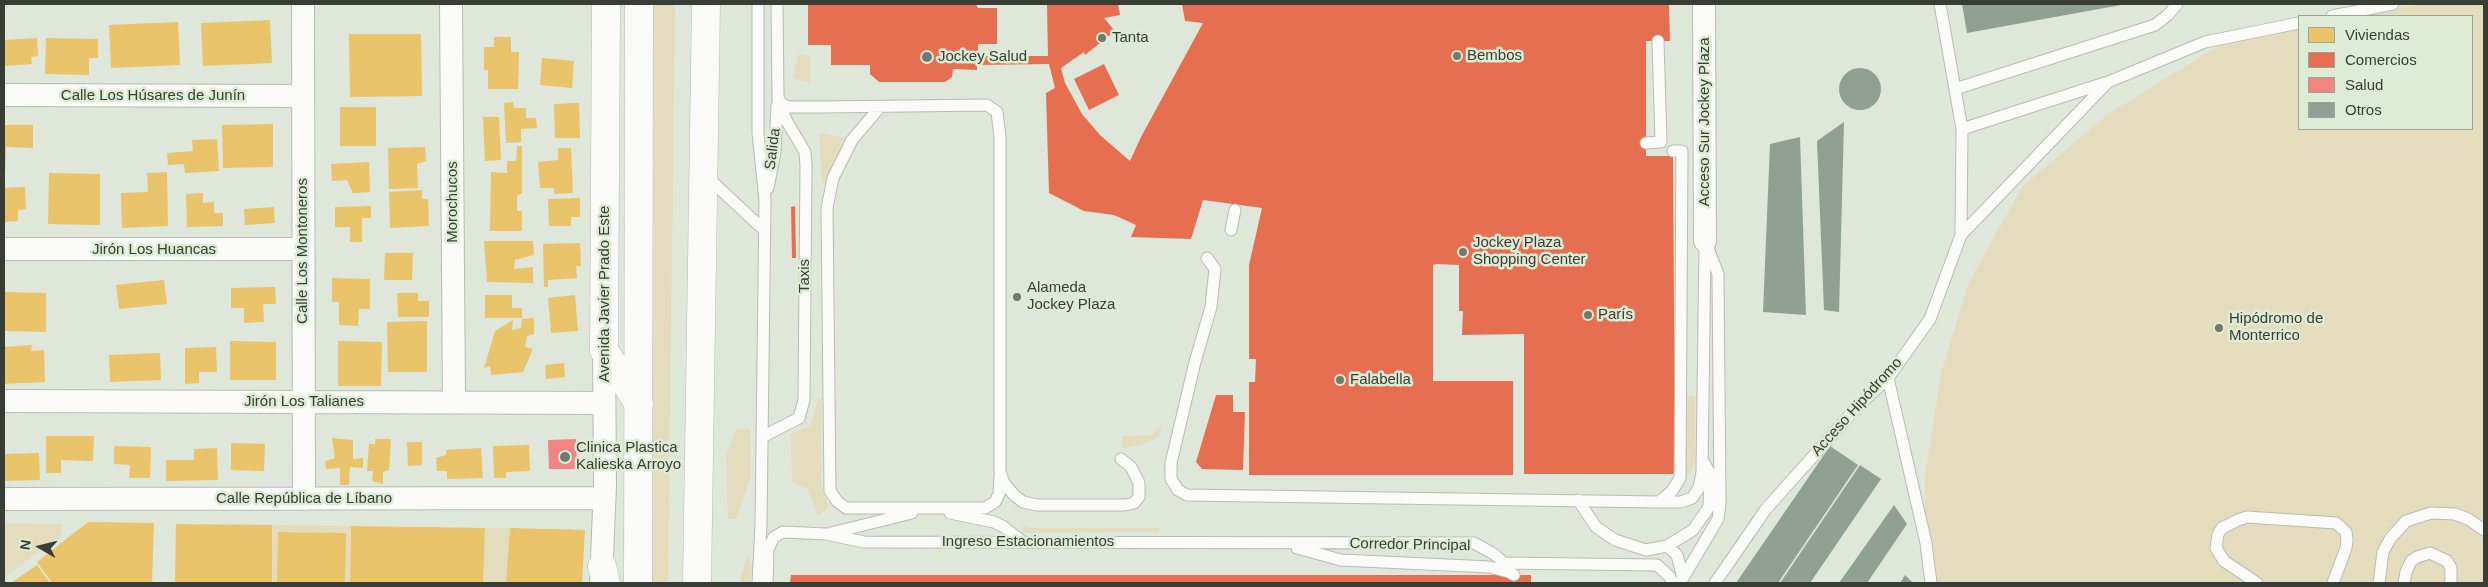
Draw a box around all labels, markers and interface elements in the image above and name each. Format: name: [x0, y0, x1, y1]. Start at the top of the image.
legend: [2298, 15, 2473, 130]
text: Viviendas: [2345, 26, 2410, 43]
place label: Tanta: [1112, 29, 1149, 47]
marker: Tanta: [1096, 32, 1108, 44]
street label: Acceso Sur Jockey Plaza: [1696, 37, 1714, 207]
place label: Bembos: [1467, 47, 1522, 65]
place label: Jockey Salud: [938, 48, 1027, 66]
marker: Jockey Salud: [920, 50, 934, 64]
marker: Bembos: [1451, 50, 1463, 62]
text: Comercios: [2345, 51, 2417, 68]
text: Salud: [2345, 76, 2383, 93]
street label: Calle Los Húsares de Junín: [61, 87, 245, 105]
text: Otros: [2345, 101, 2382, 118]
street label: Salida: [762, 127, 784, 171]
street label: Morochucos: [444, 161, 462, 243]
street label: Calle Los Montoneros: [294, 178, 312, 324]
street label: Avenida Javier Prado Este: [596, 206, 614, 382]
place label: Jockey Plaza Shopping Center: [1473, 234, 1586, 269]
street label: Jirón Los Huancas: [92, 241, 216, 259]
marker: Jockey Plaza Shopping Center: [1457, 246, 1469, 258]
street label: Taxis: [796, 259, 814, 293]
place label: Alameda Jockey Plaza: [1027, 279, 1115, 314]
marker: Alameda Jockey Plaza: [1011, 291, 1023, 303]
place label: París: [1598, 306, 1633, 324]
marker: París: [1582, 309, 1594, 321]
place label: Hipódromo de Monterrico: [2229, 310, 2323, 345]
marker: Hipódromo de Monterrico: [2213, 322, 2225, 334]
street label: Acceso Hipódromo: [1808, 354, 1906, 460]
place label: Falabella: [1350, 371, 1411, 389]
marker: Falabella: [1334, 374, 1346, 386]
street label: Jirón Los Talianes: [244, 393, 364, 411]
place label: Clinica Plastica Kalieska Arroyo: [576, 439, 681, 474]
marker: Clinica Plastica Kalieska Arroyo: [558, 450, 572, 464]
street label: Calle República de Líbano: [216, 490, 392, 508]
north arrow: [15, 522, 65, 572]
street label: Ingreso Estacionamientos: [942, 533, 1114, 551]
street label: Corredor Principal: [1349, 535, 1471, 555]
text: N: [17, 539, 34, 551]

